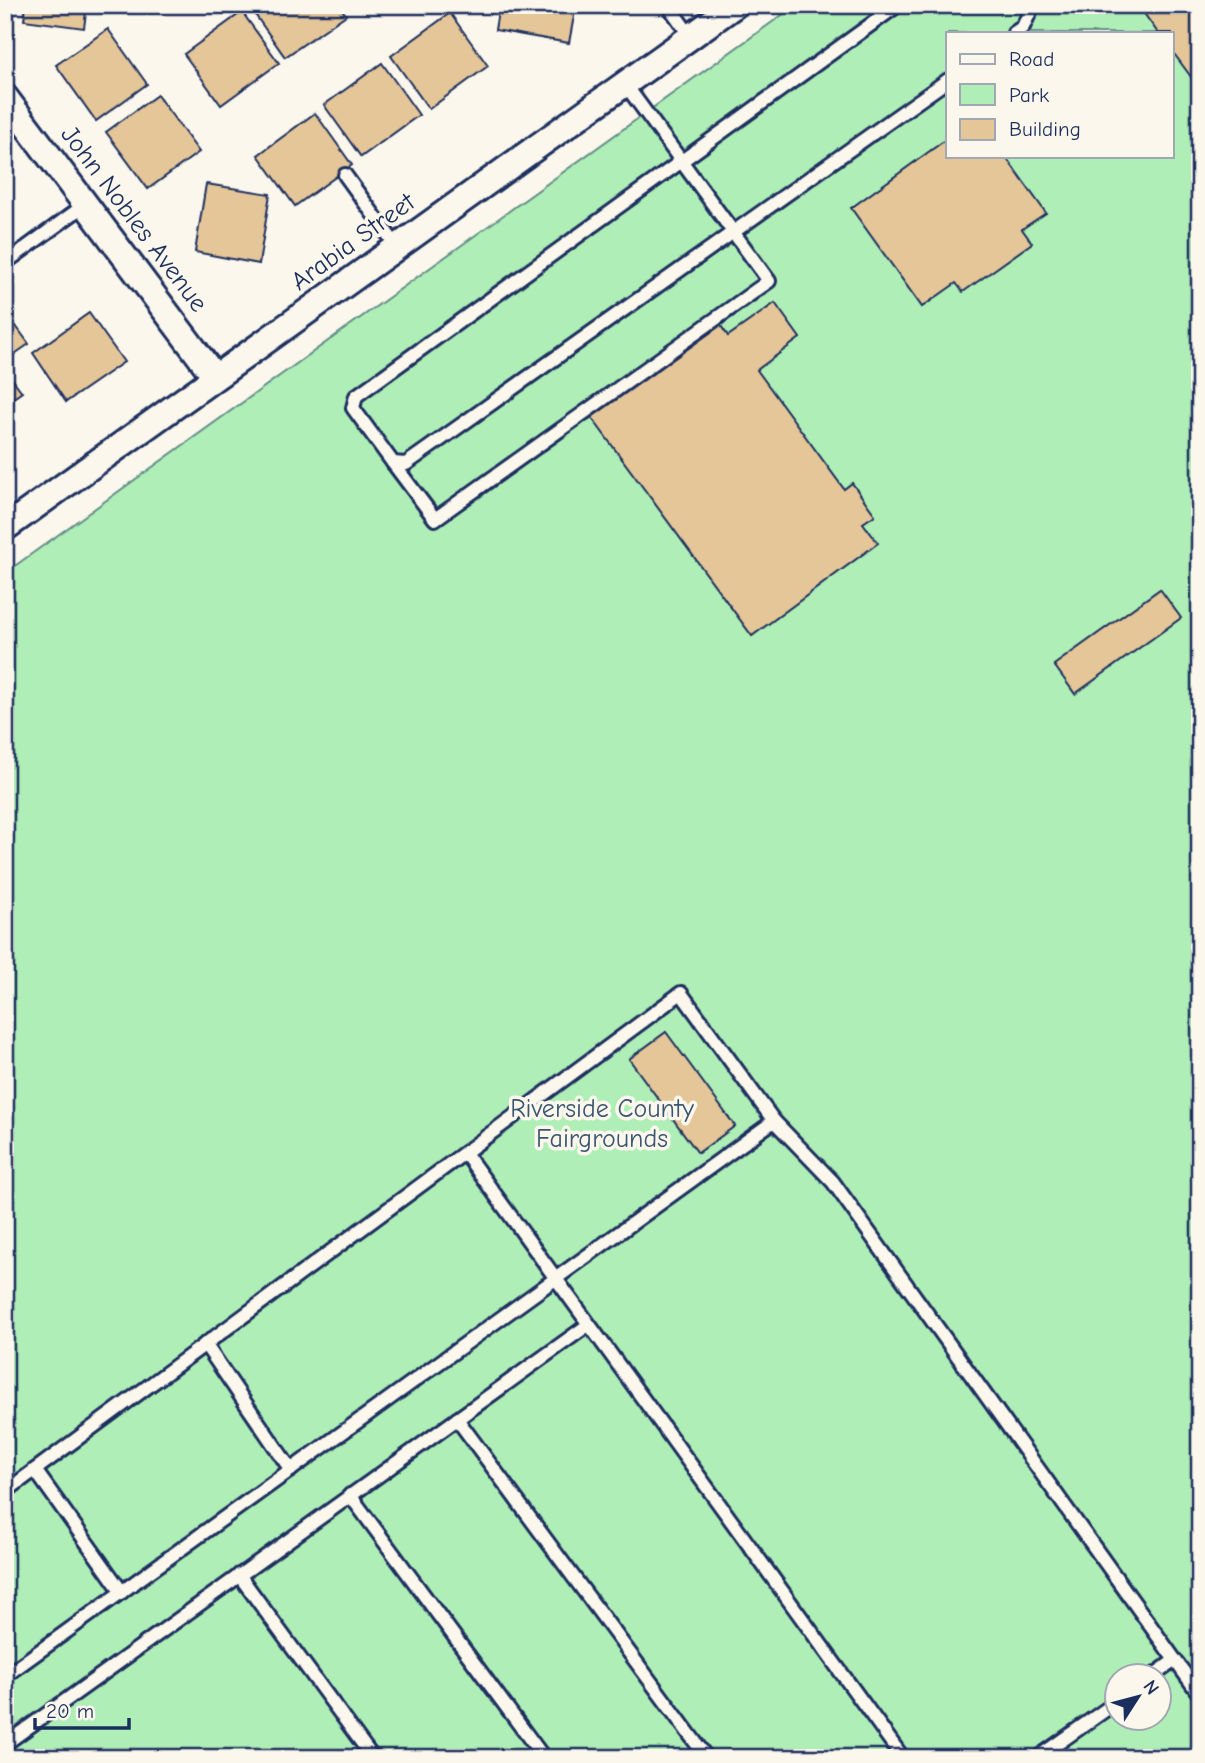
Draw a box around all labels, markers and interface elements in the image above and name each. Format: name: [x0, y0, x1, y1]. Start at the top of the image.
legend: [946, 32, 1174, 158]
text: Road: [1009, 47, 1054, 71]
text: Park: [1009, 83, 1049, 107]
text: Building: [1009, 117, 1081, 141]
street label: John Nobles Avenue: [54, 120, 214, 318]
street label: Arabia Street: [285, 186, 422, 297]
park label: Riverside County Fairgrounds: [510, 1094, 694, 1154]
north arrow: [1104, 1662, 1174, 1732]
text: N: [1138, 1676, 1163, 1699]
scale bar: [35, 1686, 130, 1730]
text: 20 m: [46, 1699, 94, 1723]

